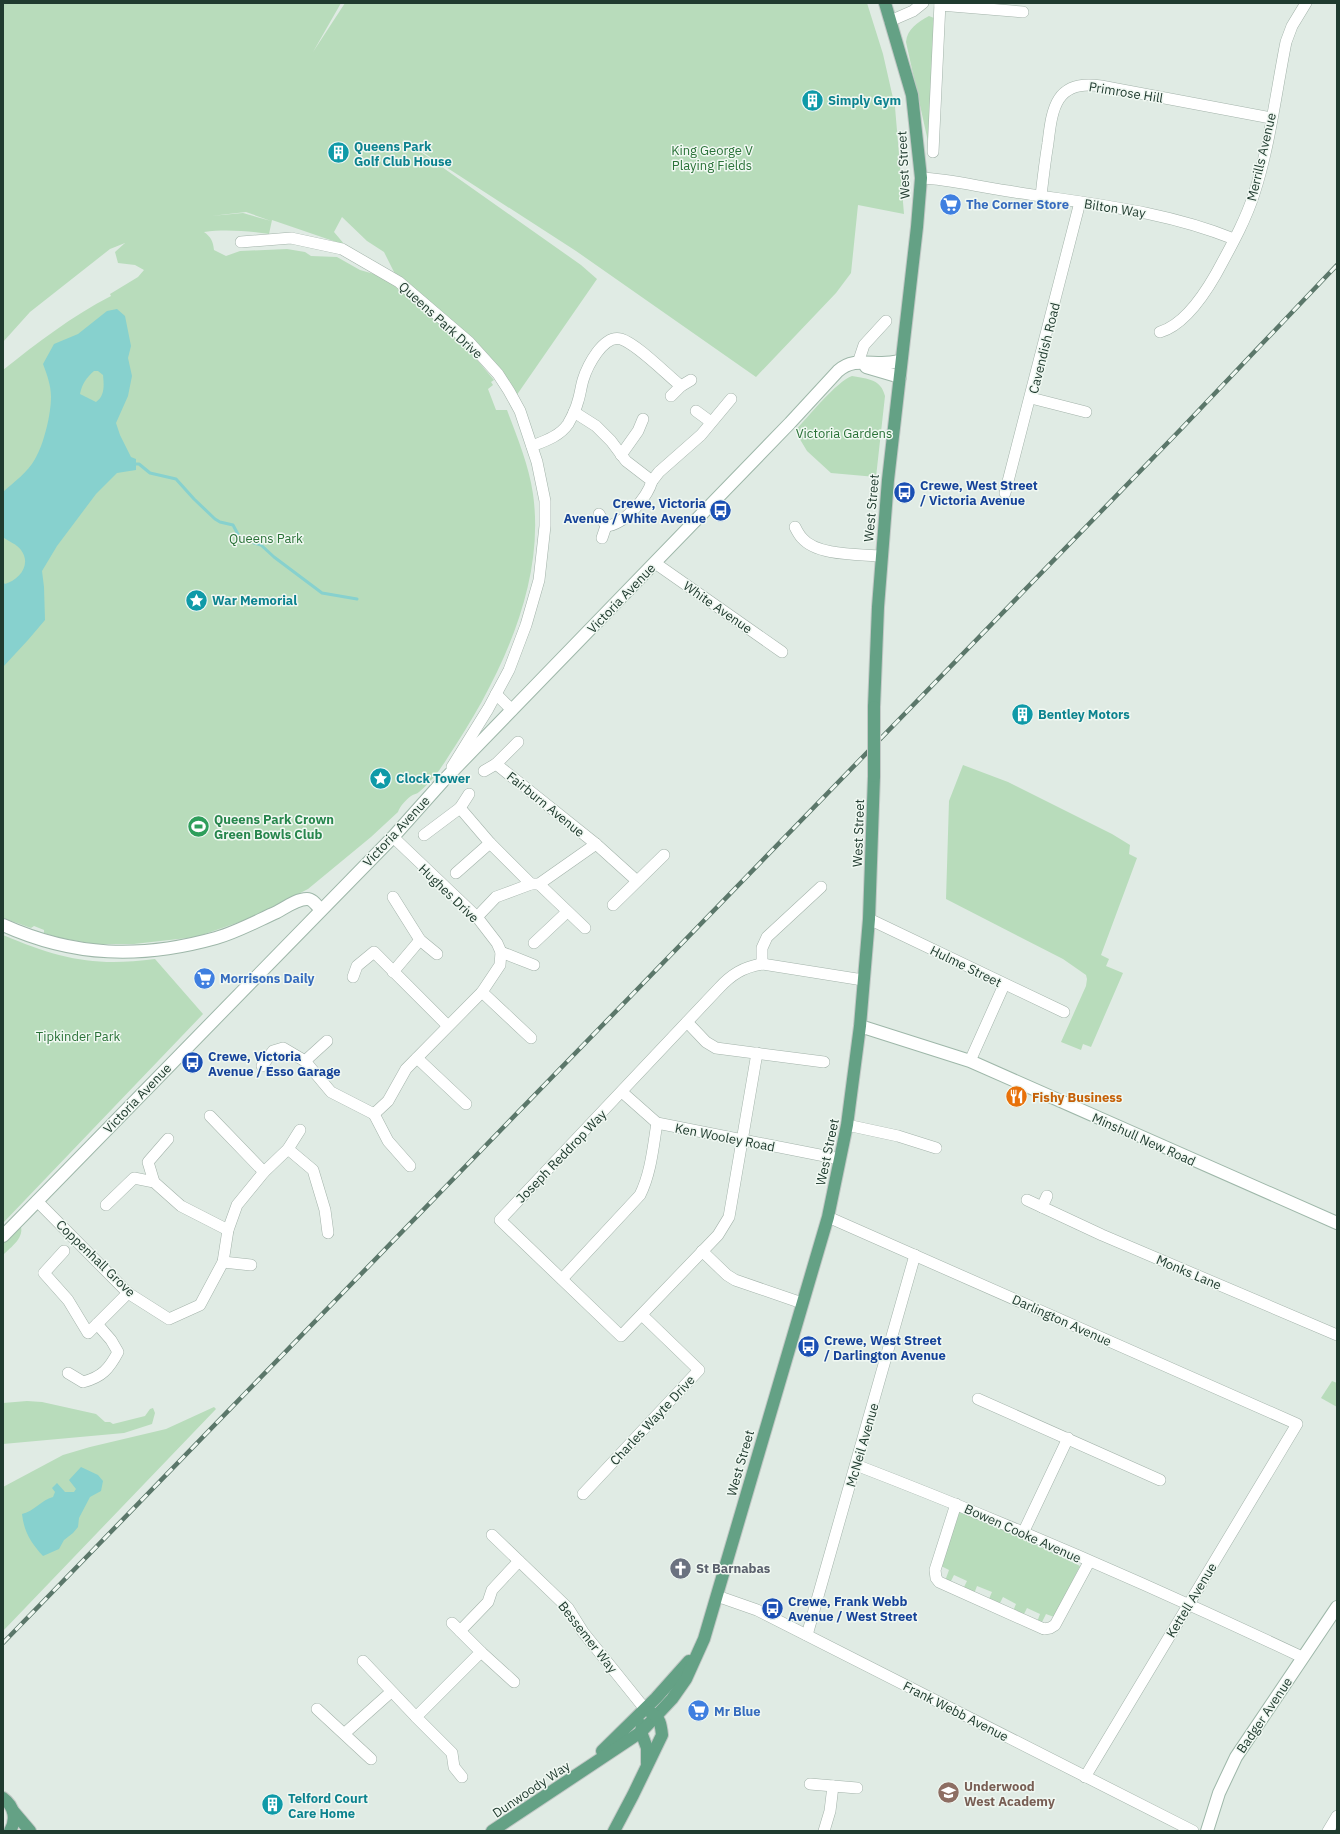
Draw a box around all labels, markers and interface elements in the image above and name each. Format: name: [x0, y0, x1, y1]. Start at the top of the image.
street label: Primrose Hill: [1088, 78, 1165, 107]
building icon: Simply Gym: [799, 87, 825, 113]
place label: Simply Gym: [828, 92, 901, 109]
street label: Merrills Avenue: [1243, 111, 1280, 203]
street label: West Street: [893, 131, 914, 199]
place label: Queens Park Golf Club House: [354, 138, 452, 170]
building icon: Queens Park Golf Club House: [326, 140, 352, 166]
park label: King George V Playing Fields: [671, 142, 753, 174]
supermarket icon: The Corner Store: [937, 191, 963, 217]
street label: Bilton Way: [1083, 195, 1148, 222]
place label: The Corner Store: [966, 196, 1069, 213]
street label: Queens Park Drive: [395, 278, 486, 363]
street label: Cavendish Road: [1025, 301, 1064, 395]
park label: Victoria Gardens: [796, 425, 892, 442]
street label: West Street: [860, 473, 883, 543]
place label: Crewe, West Street / Victoria Avenue: [920, 477, 1038, 509]
bus stop icon: Crewe, West Street / Victoria Avenue: [891, 479, 917, 505]
place label: Crewe, Victoria Avenue / White Avenue: [563, 495, 706, 527]
bus stop icon: Crewe, Victoria Avenue / White Avenue: [708, 497, 734, 523]
park label: Queens Park: [229, 530, 303, 547]
street label: Victoria Avenue: [584, 560, 659, 637]
street label: White Avenue: [680, 577, 755, 637]
place icon: War Memorial: [183, 587, 209, 613]
place label: War Memorial: [212, 592, 297, 609]
building icon: Bentley Motors: [1010, 701, 1036, 727]
place label: Bentley Motors: [1038, 706, 1130, 723]
place icon: Clock Tower: [367, 765, 393, 791]
street label: Fairburn Avenue: [503, 768, 588, 841]
place label: Clock Tower: [396, 770, 470, 787]
street label: Victoria Avenue: [359, 792, 434, 870]
street label: West Street: [849, 799, 868, 867]
place label: Queens Park Crown Green Bowls Club: [214, 811, 334, 843]
sports icon: Queens Park Crown Green Bowls Club: [185, 813, 211, 839]
street label: Hughes Drive: [415, 860, 482, 926]
street label: Hulme Street: [927, 942, 1004, 991]
supermarket icon: Morrisons Daily: [191, 965, 217, 991]
place label: Morrisons Daily: [220, 970, 314, 987]
park label: Tipkinder Park: [36, 1028, 120, 1045]
place label: Crewe, Victoria Avenue / Esso Garage: [208, 1048, 341, 1080]
bus stop icon: Crewe, Victoria Avenue / Esso Garage: [180, 1050, 206, 1076]
street label: Victoria Avenue: [100, 1060, 175, 1137]
restaurant icon: Fishy Business: [1004, 1084, 1030, 1110]
place label: Fishy Business: [1032, 1089, 1123, 1106]
street label: Joseph Reddrop Way: [512, 1106, 611, 1207]
street label: Minshull New Road: [1089, 1109, 1198, 1170]
street label: West Street: [812, 1117, 843, 1187]
street label: Ken Wooley Road: [673, 1119, 776, 1156]
street label: Coppenhall Grove: [52, 1216, 139, 1300]
street label: Monks Lane: [1154, 1251, 1224, 1294]
street label: Darlington Avenue: [1009, 1291, 1114, 1350]
place label: Crewe, West Street / Darlington Avenue: [824, 1332, 946, 1364]
bus stop icon: Crewe, West Street / Darlington Avenue: [795, 1334, 821, 1360]
street label: Charles Wayte Drive: [606, 1372, 698, 1469]
street label: McNeil Avenue: [842, 1401, 883, 1489]
street label: West Street: [723, 1428, 758, 1498]
street label: Bowen Cooke Avenue: [962, 1500, 1084, 1567]
church icon: St Barnabas: [667, 1555, 693, 1581]
place label: St Barnabas: [696, 1560, 771, 1577]
street label: Kettell Avenue: [1162, 1560, 1221, 1641]
place label: Crewe, Frank Webb Avenue / West Street: [788, 1593, 918, 1625]
bus stop icon: Crewe, Frank Webb Avenue / West Street: [759, 1595, 785, 1621]
street label: Bessemer Way: [554, 1598, 621, 1677]
street label: Badger Avenue: [1233, 1674, 1296, 1757]
street label: Frank Webb Avenue: [900, 1678, 1011, 1745]
supermarket icon: Mr Blue: [685, 1698, 711, 1724]
place label: Mr Blue: [714, 1703, 761, 1720]
street label: Dunwoody Way: [489, 1757, 574, 1822]
place label: Underwood West Academy: [964, 1778, 1055, 1810]
school or university icon: Underwood West Academy: [936, 1780, 962, 1806]
place label: Telford Court Care Home: [288, 1790, 368, 1822]
building icon: Telford Court Care Home: [259, 1792, 285, 1818]

